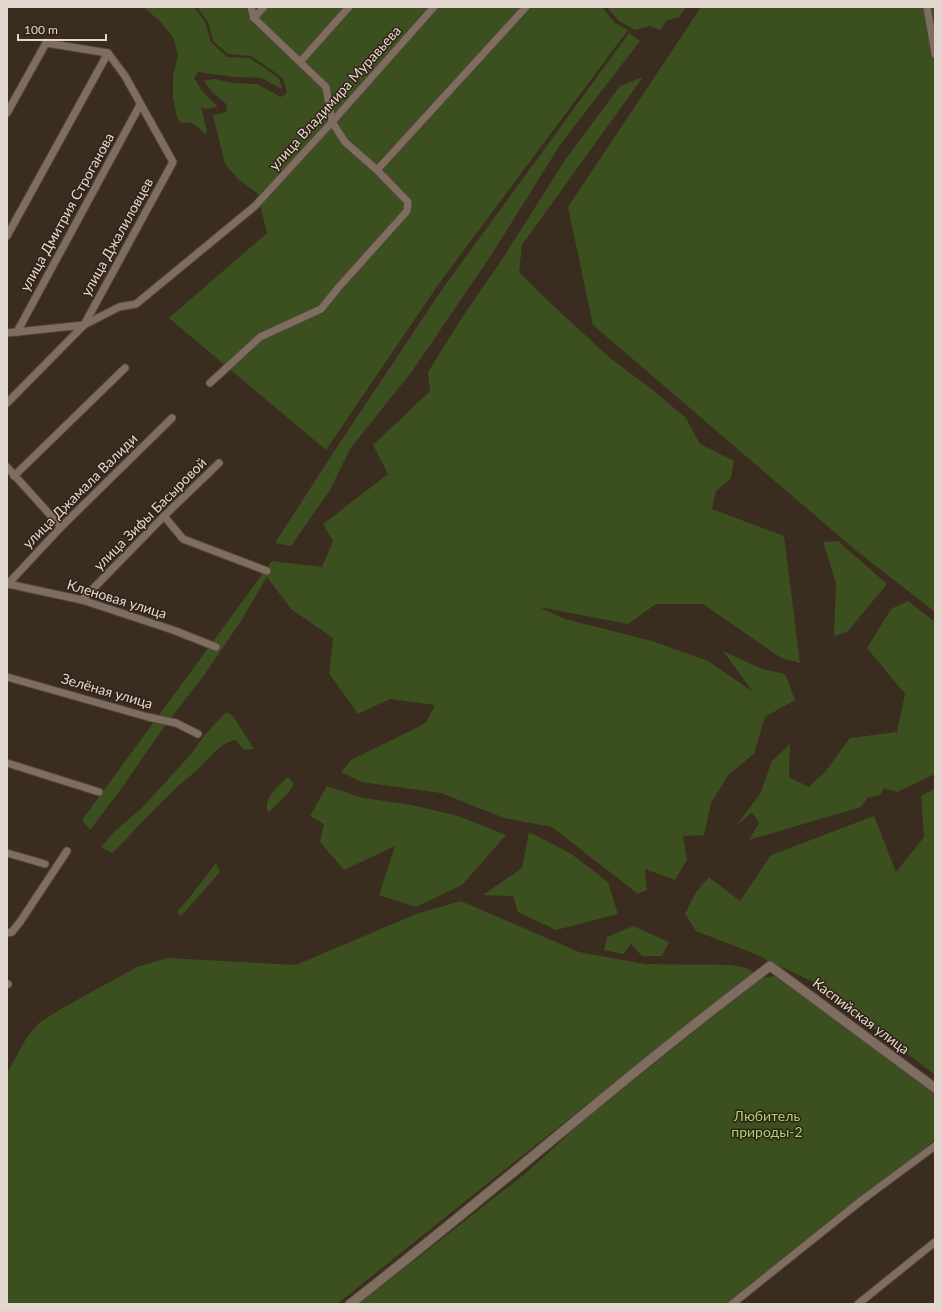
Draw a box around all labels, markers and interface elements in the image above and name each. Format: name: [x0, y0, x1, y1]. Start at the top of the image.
scale bar: [18, 16, 106, 42]
text: 100 m: [24, 22, 58, 37]
street label: улица Владимира Муравьева: [265, 22, 404, 173]
street label: улица Дмитрия Строганова: [16, 130, 117, 294]
street label: улица Джалиловцев: [77, 175, 156, 299]
street label: улица Джамала Валиди: [19, 430, 141, 552]
street label: улица Зифы Басыровой: [90, 454, 210, 574]
street label: Кленовая улица: [65, 575, 169, 622]
street label: Зелёная улица: [59, 669, 155, 712]
street label: Каспийская улица: [810, 974, 913, 1057]
park label: Любитель природы-2: [731, 1107, 803, 1140]

